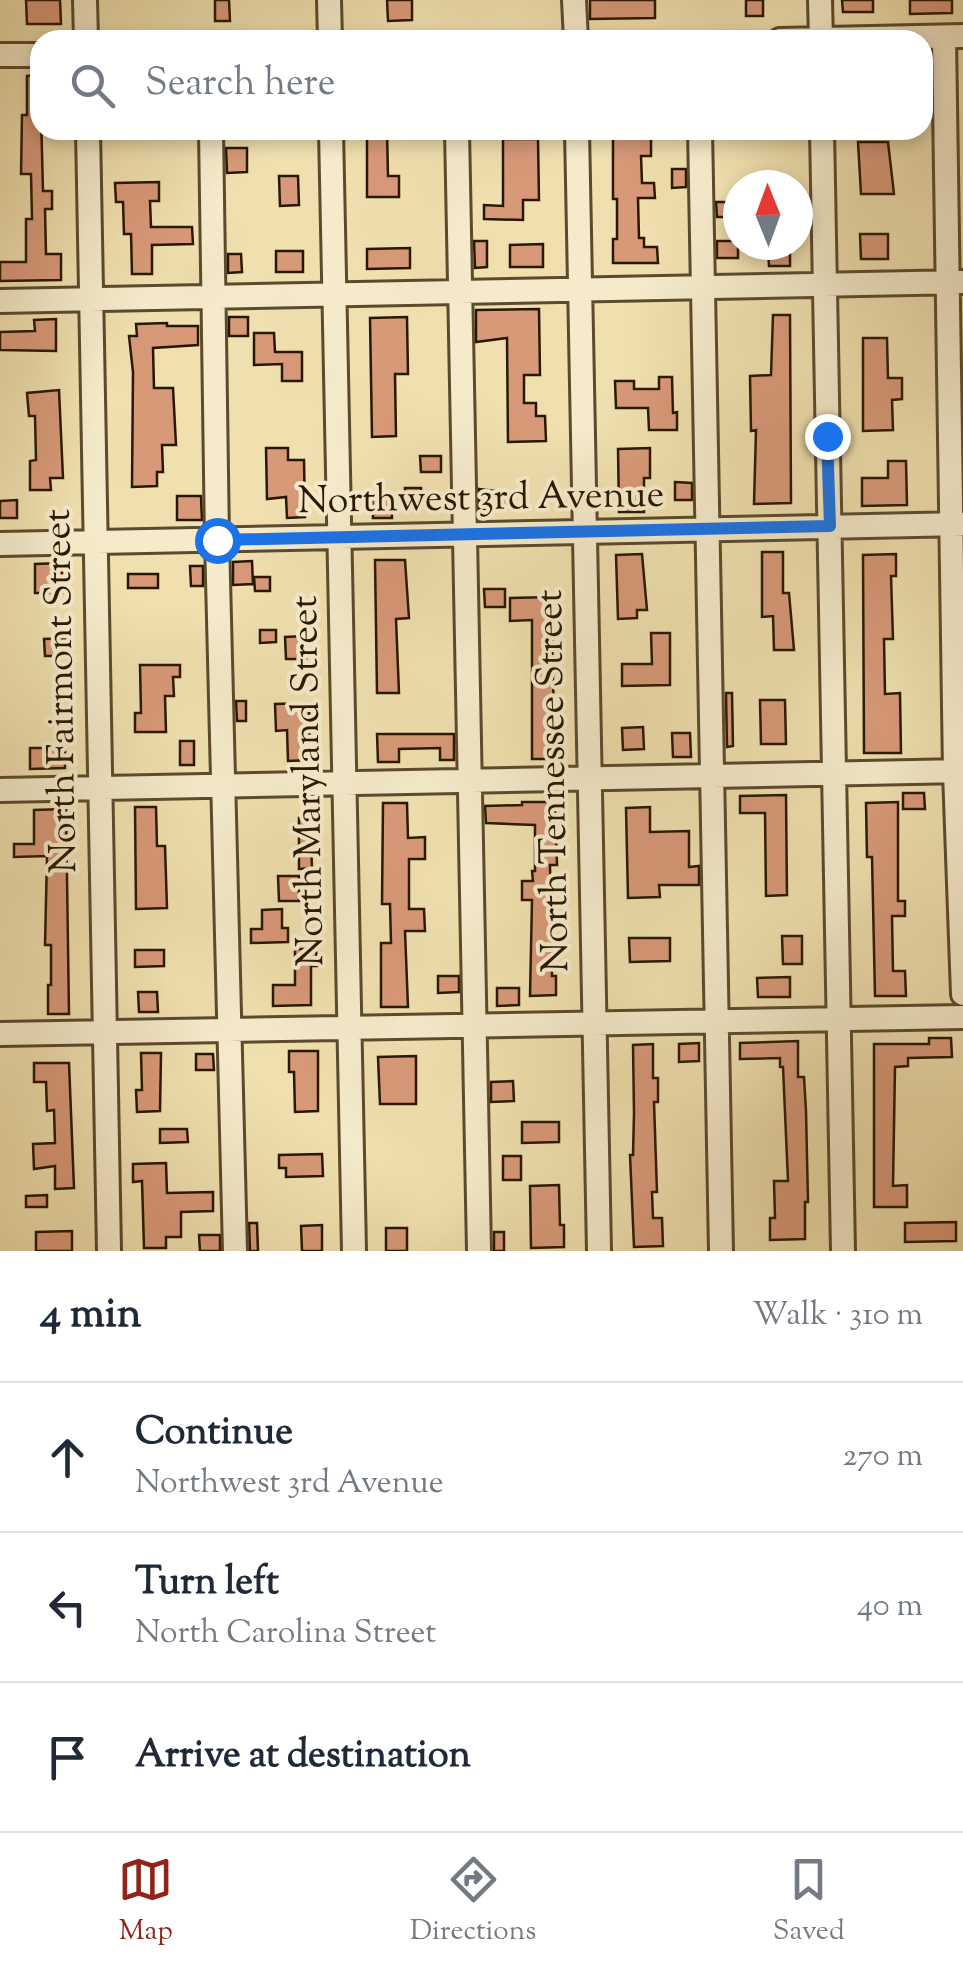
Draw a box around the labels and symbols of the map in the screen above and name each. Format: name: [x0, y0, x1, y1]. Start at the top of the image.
north arrow: [723, 170, 813, 260]
route end: [805, 414, 851, 460]
street label: Northwest 3rd Avenue: [297, 470, 665, 530]
street label: North Fairmont Street: [33, 508, 93, 874]
route start: [195, 518, 241, 564]
street label: North Tennessee Street: [525, 589, 585, 973]
street label: North Maryland Street: [280, 595, 340, 967]

